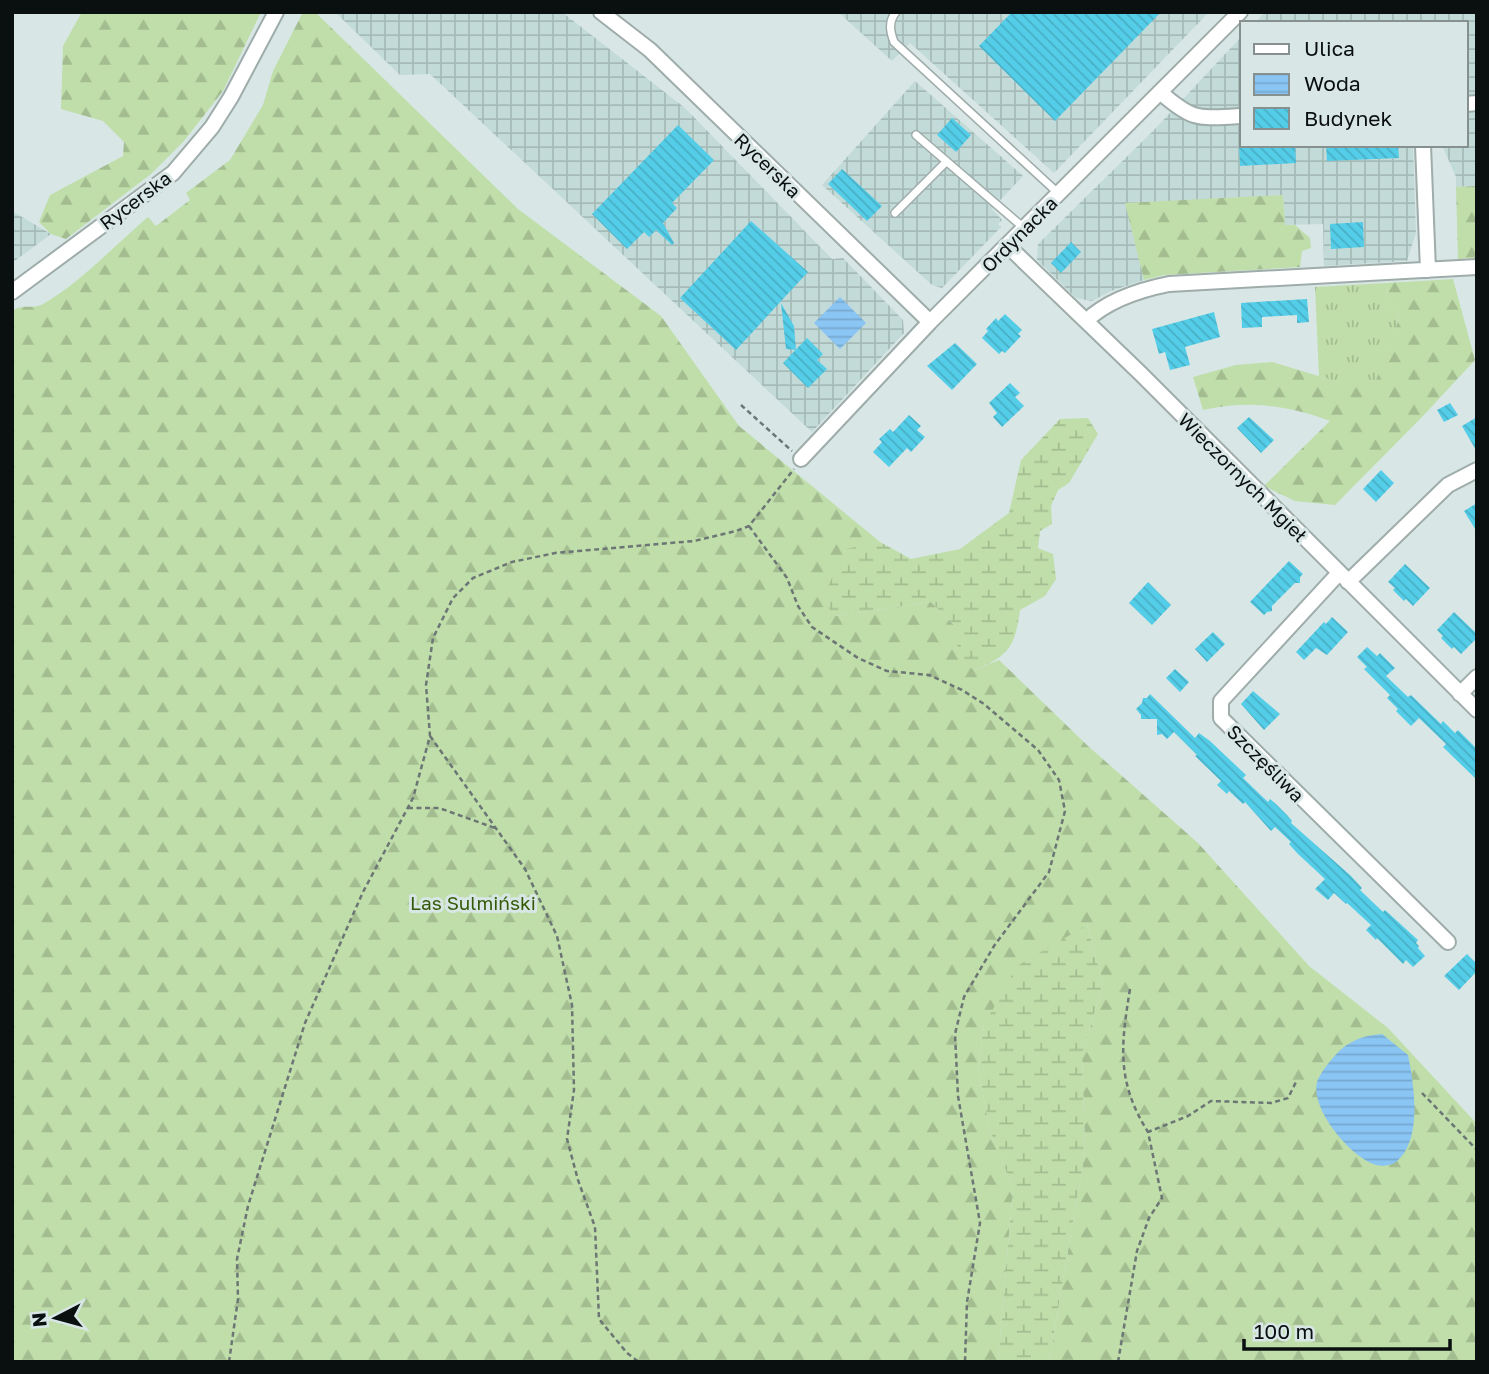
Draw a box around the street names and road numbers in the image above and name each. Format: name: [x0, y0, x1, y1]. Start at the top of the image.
street label: Rycerska: [730, 128, 806, 202]
street label: Rycerska: [95, 166, 175, 234]
street label: Ordynacka: [976, 191, 1062, 277]
street label: Wieczornych Mgieł: [1174, 408, 1312, 546]
street label: Szczęśliwa: [1223, 720, 1309, 806]

